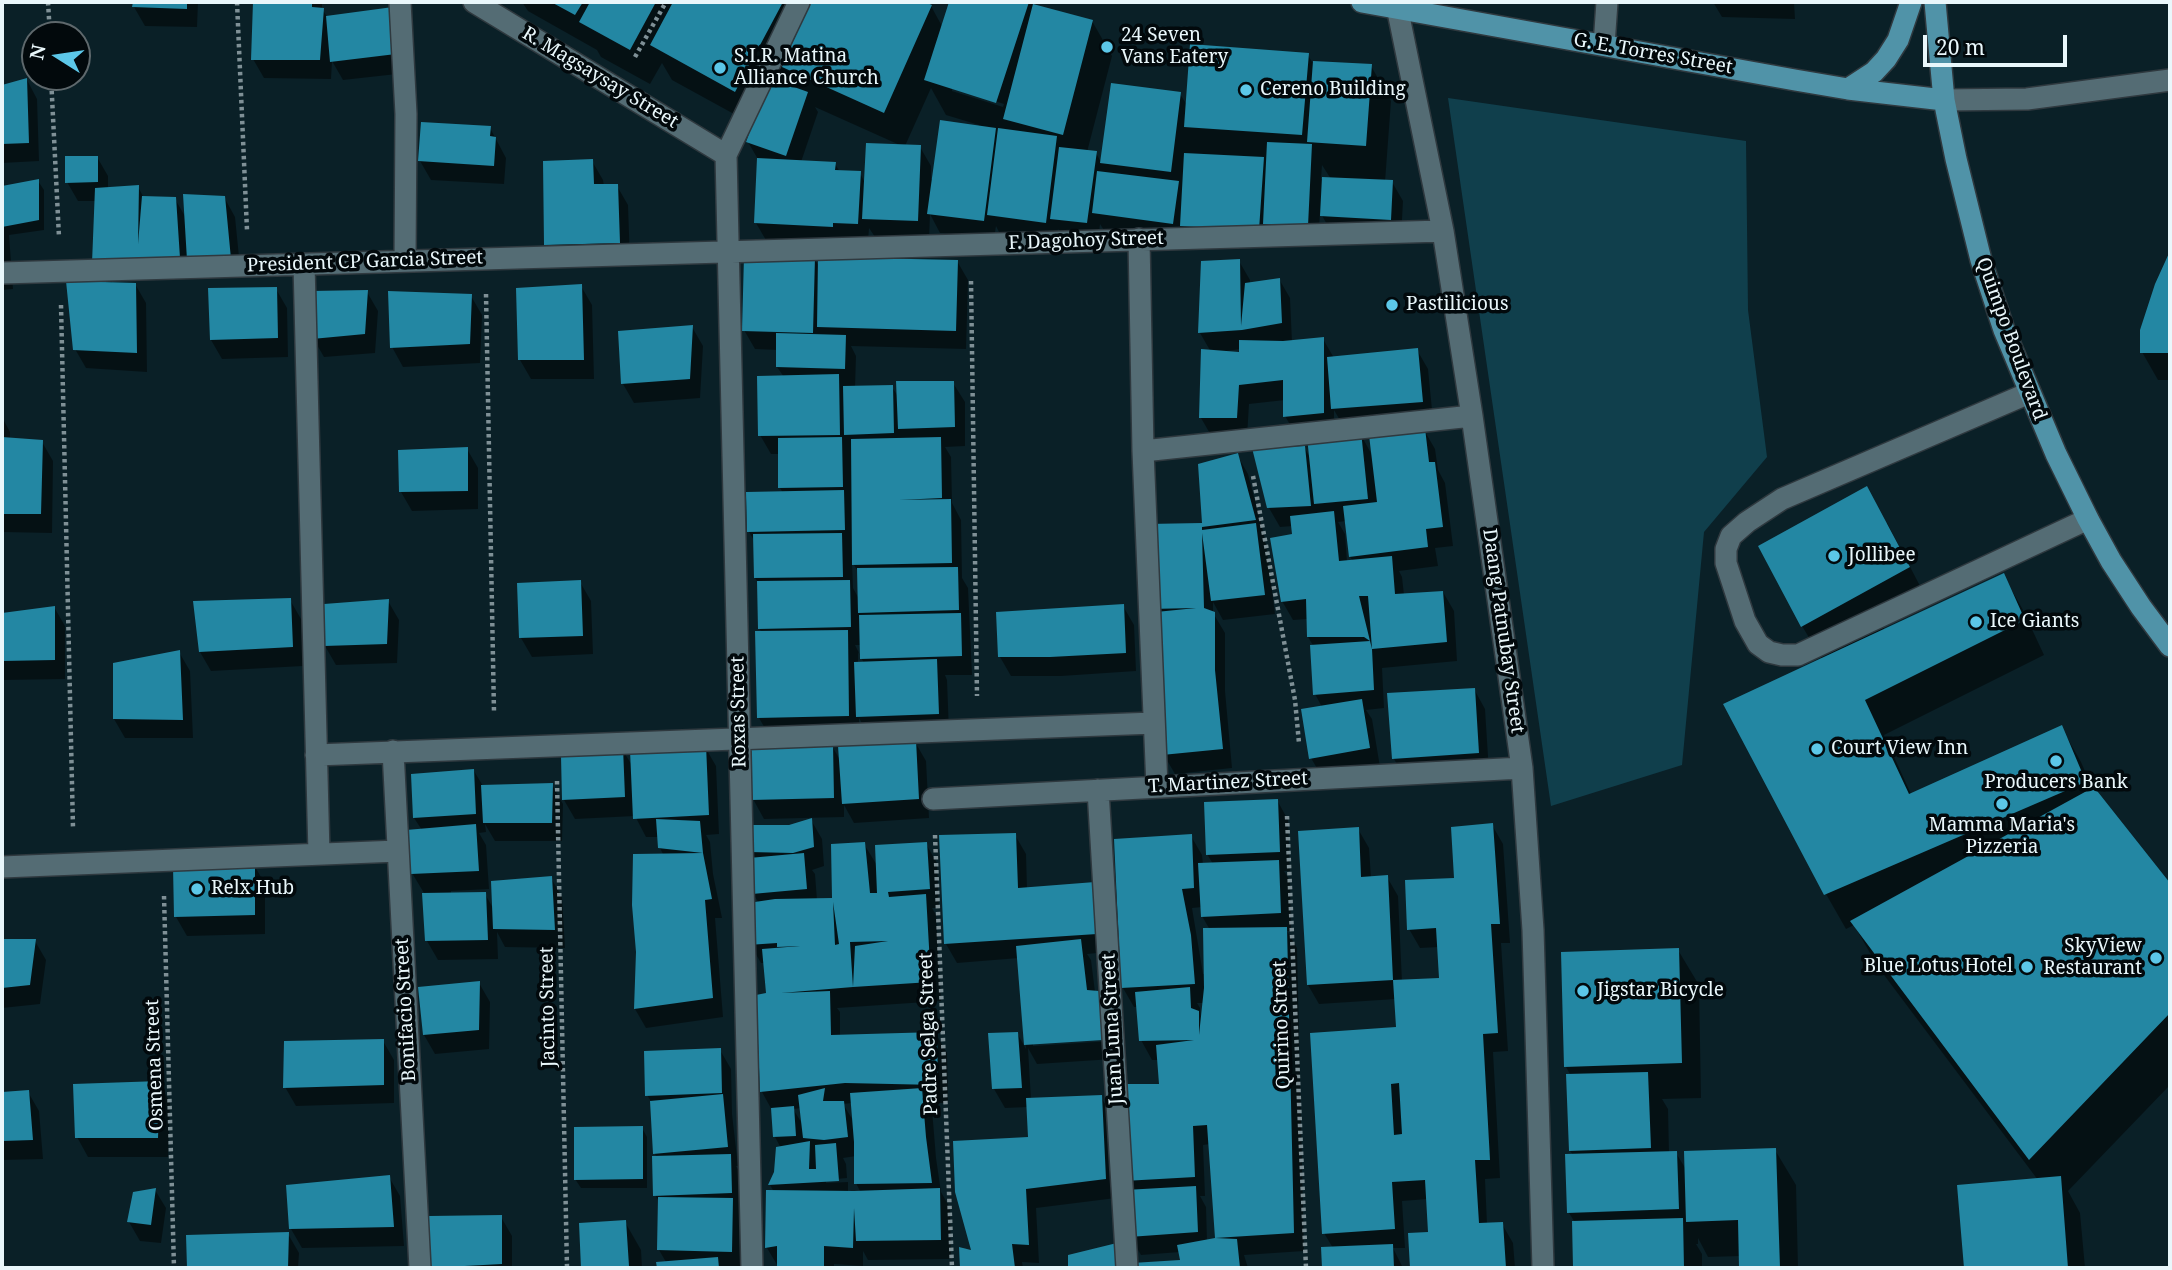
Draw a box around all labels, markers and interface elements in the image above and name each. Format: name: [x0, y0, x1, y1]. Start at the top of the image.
north arrow: [21, 21, 91, 91]
scale bar: [1927, 21, 2070, 65]
street label: R. Magsaysay Street: [518, 22, 682, 134]
place label: 24 Seven Vans Eatery: [1121, 25, 1228, 69]
street label: G. E. Torres Street: [1572, 29, 1734, 79]
text: 20 m: [1936, 33, 1985, 61]
marker: 24 Seven Vans Eatery: [1099, 39, 1115, 55]
text: N: [23, 42, 52, 62]
place label: S.I.R. Matina Alliance Church: [734, 46, 879, 90]
marker: S.I.R. Matina Alliance Church: [712, 60, 728, 76]
place label: Cereno Building: [1260, 79, 1406, 101]
marker: Cereno Building: [1238, 82, 1254, 98]
street label: F. Dagohoy Street: [1008, 227, 1164, 255]
street label: President CP Garcia Street: [247, 246, 483, 278]
street label: Quimpo Boulevard: [1971, 254, 2051, 424]
place label: Pastilicious: [1406, 294, 1509, 316]
marker: Pastilicious: [1384, 297, 1400, 313]
street label: Daang Patnubay Street: [1477, 527, 1529, 735]
place label: Jollibee: [1848, 545, 1916, 567]
marker: Jollibee: [1826, 548, 1842, 564]
place label: Ice Giants: [1990, 611, 2079, 633]
marker: Ice Giants: [1968, 614, 1984, 630]
street label: Roxas Street: [727, 656, 751, 768]
place label: Court View Inn: [1831, 738, 1968, 760]
marker: Court View Inn: [1809, 741, 1825, 757]
marker: Producers Bank: [2048, 753, 2064, 769]
street label: T. Martinez Street: [1148, 767, 1308, 799]
place label: Producers Bank: [1984, 772, 2128, 794]
marker: Mamma Maria's Pizzeria: [1994, 796, 2010, 812]
place label: Mamma Maria's Pizzeria: [1929, 815, 2075, 859]
place label: Relx Hub: [211, 878, 294, 900]
marker: Relx Hub: [189, 881, 205, 897]
place label: SkyView Restaurant: [2043, 936, 2142, 980]
street label: Bonifacio Street: [391, 938, 421, 1082]
street label: Jacinto Street: [536, 946, 560, 1068]
marker: SkyView Restaurant: [2148, 950, 2164, 966]
street label: Padre Selga Street: [915, 952, 943, 1116]
street label: Juan Luna Street: [1098, 953, 1128, 1105]
place label: Blue Lotus Hotel: [1864, 956, 2013, 978]
marker: Blue Lotus Hotel: [2019, 959, 2035, 975]
street label: Quirino Street: [1268, 960, 1296, 1090]
place label: Jigstar Bicycle: [1597, 980, 1724, 1002]
marker: Jigstar Bicycle: [1575, 983, 1591, 999]
street label: Osmena Street: [141, 999, 169, 1131]

